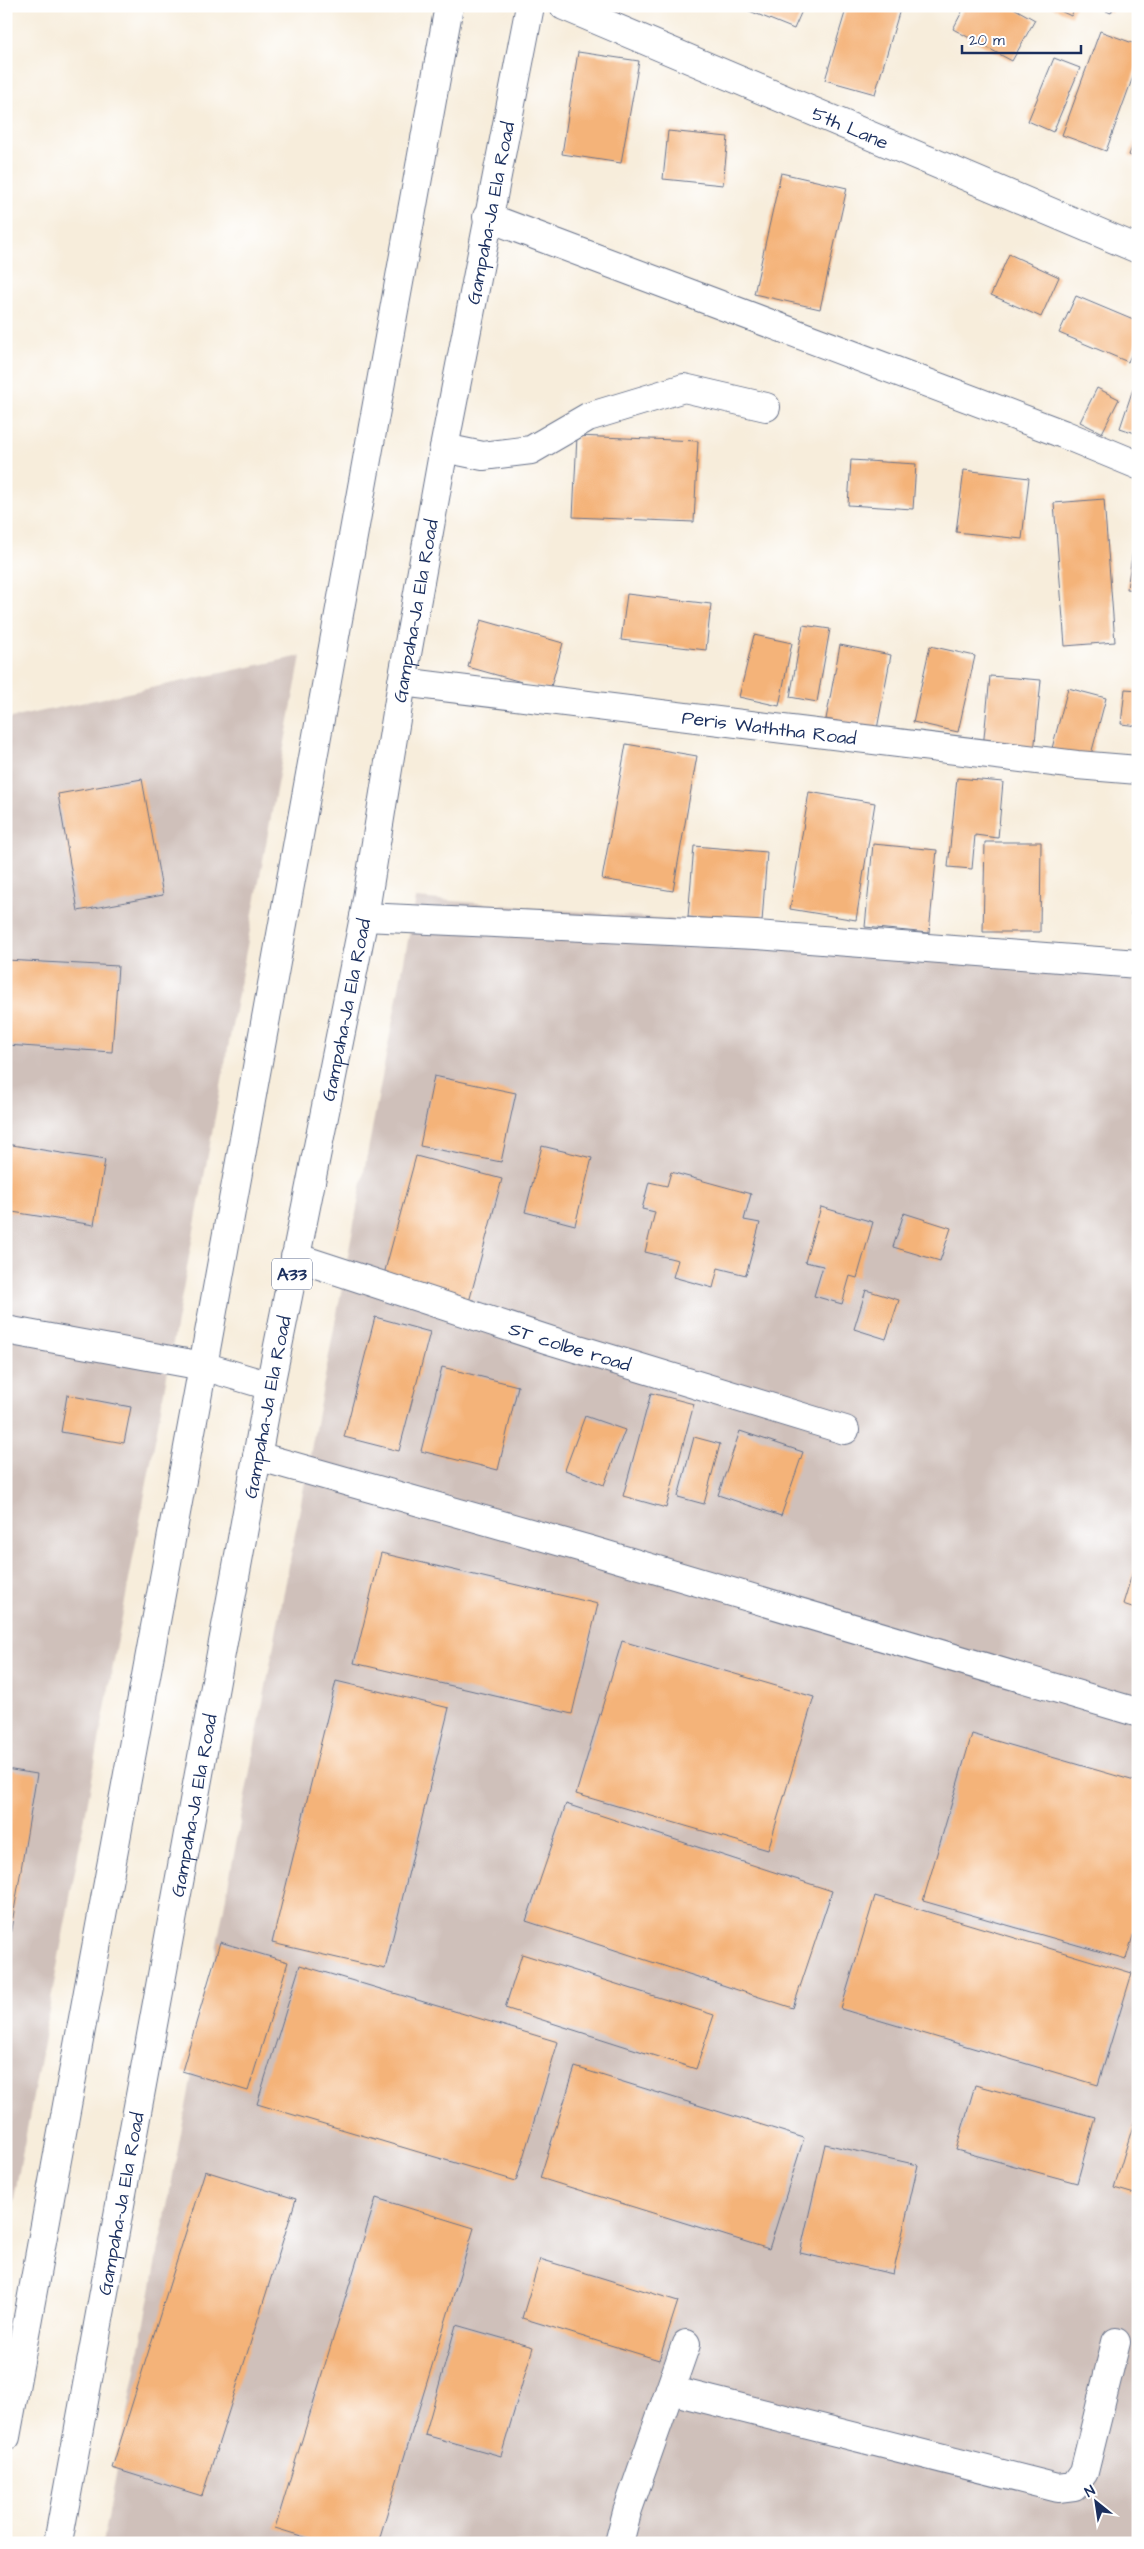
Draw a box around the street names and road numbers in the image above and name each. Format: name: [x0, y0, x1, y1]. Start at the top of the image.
street label: 5th Lane: [807, 100, 892, 157]
street label: Gampaha-Ja Ela Road: [460, 119, 522, 307]
street label: Gampaha-Ja Ela Road: [387, 517, 446, 704]
street label: Peris Waththa Road: [680, 705, 858, 753]
street label: Gampaha-Ja Ela Road: [315, 916, 378, 1104]
road number: A33: [272, 1258, 312, 1290]
street label: Gampaha-Ja Ela Road: [238, 1313, 299, 1501]
street label: ST colbe road: [505, 1316, 634, 1379]
street label: Gampaha-Ja Ela Road: [165, 1712, 225, 1899]
street label: Gampaha-Ja Ela Road: [92, 2110, 152, 2298]

